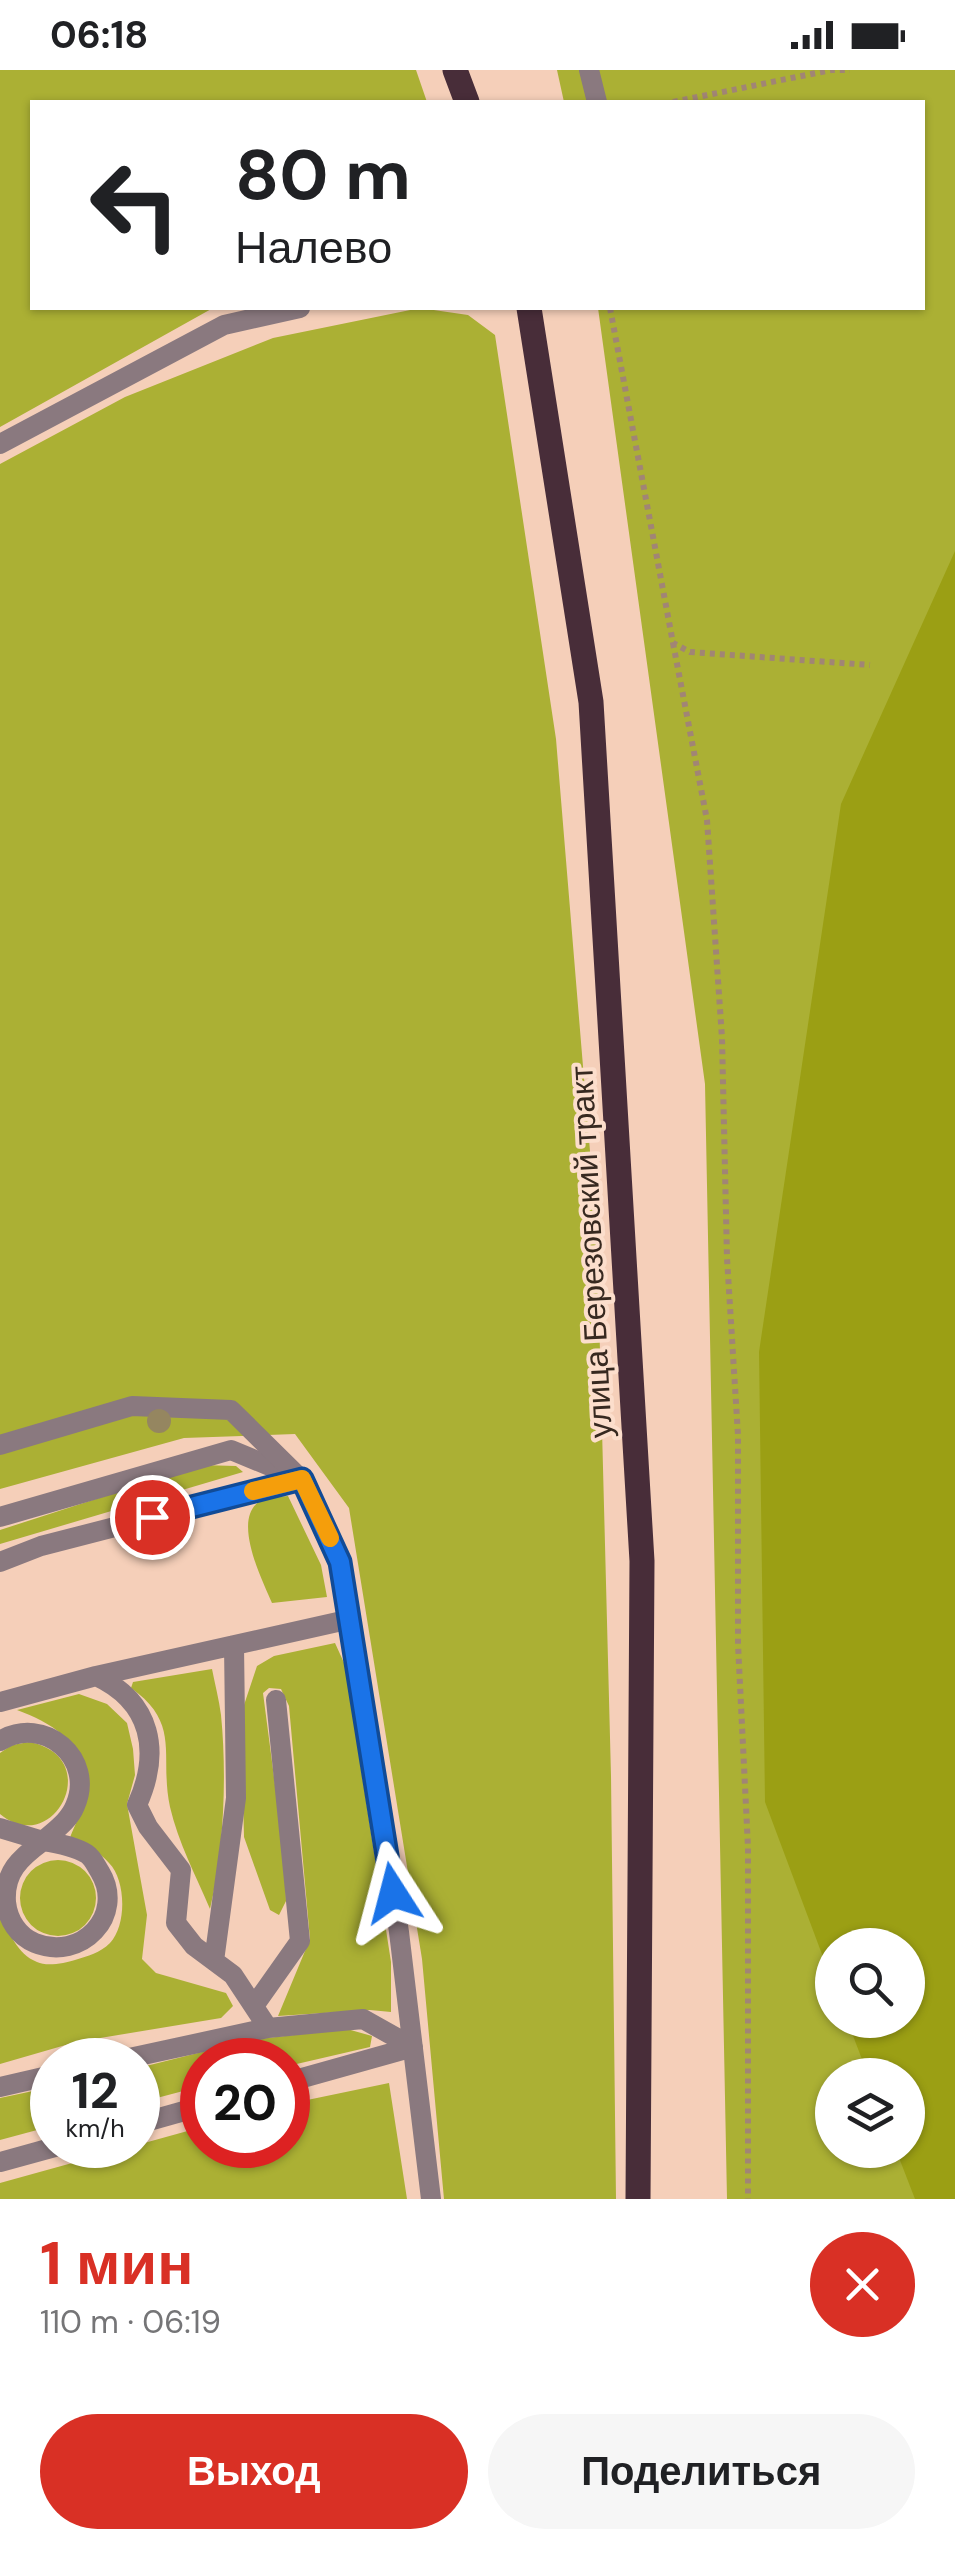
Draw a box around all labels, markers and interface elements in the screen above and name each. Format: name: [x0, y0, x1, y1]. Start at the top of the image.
text: 06:18: [50, 10, 148, 60]
text: 80 m: [235, 130, 411, 221]
icon: left: [70, 140, 200, 270]
text: Налево: [235, 218, 392, 277]
street label: улица Березовский тракт: [560, 1065, 622, 1439]
pin: [110, 1475, 195, 1560]
icon: arrive: [125, 1490, 180, 1545]
position arrow: [341, 1841, 445, 1945]
map controls: [815, 1928, 925, 2168]
button: search: [815, 1928, 925, 2038]
speed limit sign: 20: [180, 2038, 310, 2168]
text: 12: [71, 2058, 119, 2124]
button: layers: [815, 2058, 925, 2168]
text: km/h: [65, 2112, 125, 2145]
text: 1 мин: [40, 2224, 193, 2303]
button: close: [810, 2232, 915, 2337]
text: 110 m · 06:19: [40, 2301, 221, 2343]
button: Выход: [40, 2414, 468, 2529]
button: Поделиться: [488, 2414, 915, 2529]

